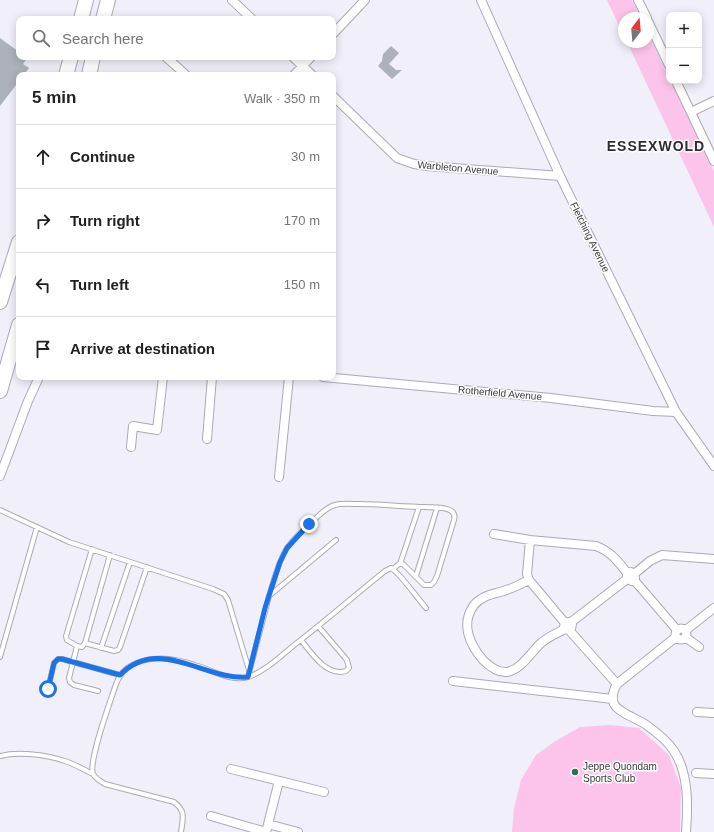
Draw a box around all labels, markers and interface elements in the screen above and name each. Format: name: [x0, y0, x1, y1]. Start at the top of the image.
north arrow: [618, 12, 654, 48]
map controls: [666, 12, 702, 84]
button: +: [666, 12, 702, 48]
search box: [16, 16, 336, 60]
icon: search: [30, 27, 52, 49]
text: Search here: [62, 30, 144, 47]
button: −: [666, 48, 702, 84]
text: 5 min: [32, 88, 76, 107]
text: Walk · 350 m: [244, 91, 320, 106]
district label: ESSEXWOLD: [607, 138, 705, 154]
icon: ahead: [32, 146, 54, 168]
text: Continue: [70, 148, 135, 165]
text: 30 m: [291, 149, 320, 164]
street label: Warbleton Avenue: [417, 159, 499, 177]
street label: Fletching Avenue: [568, 200, 612, 274]
icon: right: [32, 210, 54, 232]
text: Turn right: [70, 212, 140, 229]
text: 170 m: [284, 213, 320, 228]
icon: left: [32, 274, 54, 296]
text: Turn left: [70, 276, 129, 293]
text: 150 m: [284, 277, 320, 292]
icon: arrive: [32, 338, 54, 360]
text: Arrive at destination: [70, 340, 215, 357]
street label: Rotherfield Avenue: [458, 384, 543, 402]
route end: [300, 515, 318, 533]
route start: [39, 680, 57, 698]
place label: Jeppe Quondam Sports Club: [583, 761, 657, 784]
marker: Jeppe Quondam Sports Club: [570, 767, 580, 777]

